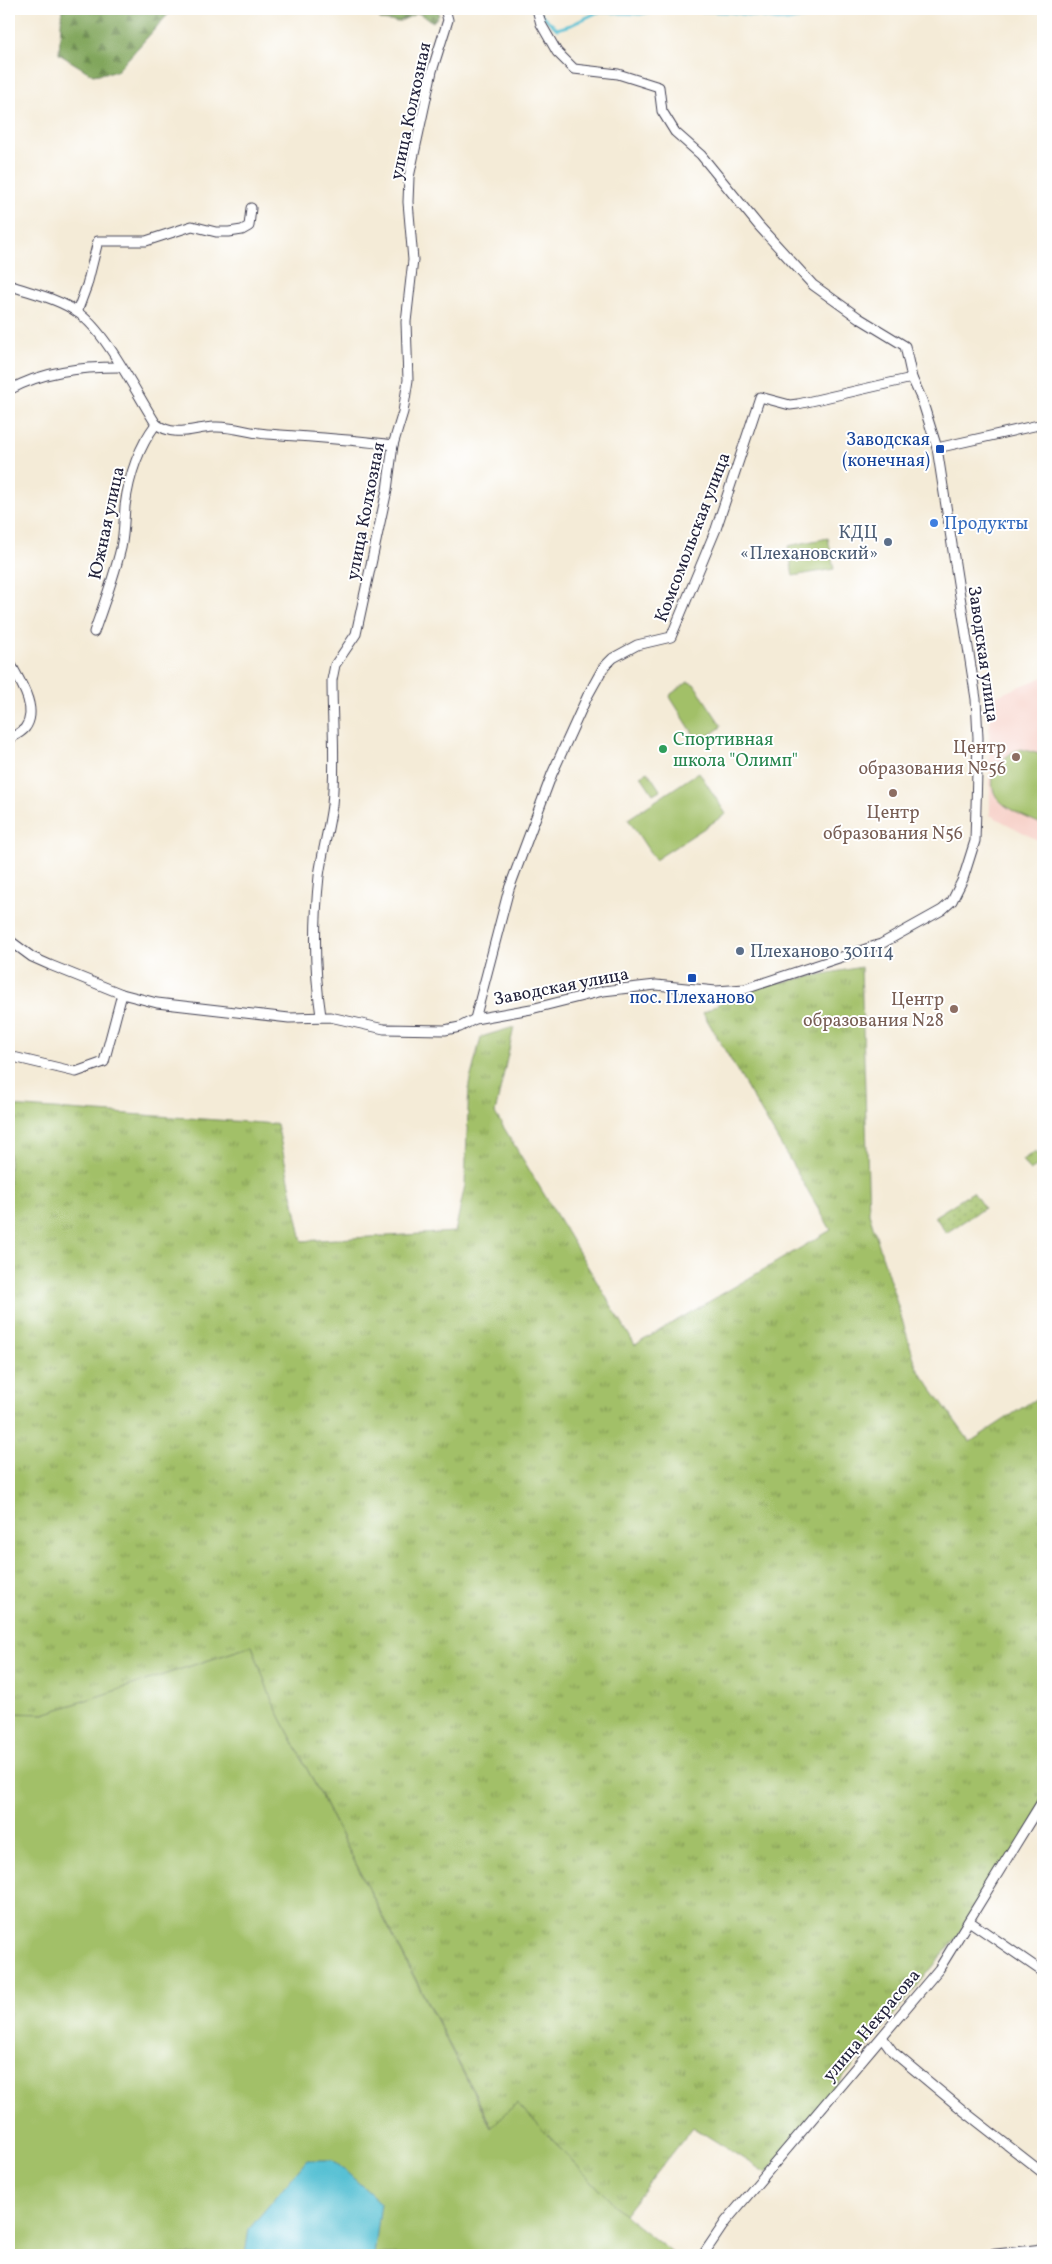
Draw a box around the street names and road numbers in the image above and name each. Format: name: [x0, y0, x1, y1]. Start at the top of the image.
street label: улица Колхозная: [385, 40, 438, 183]
street label: улица Колхозная: [341, 440, 392, 583]
street label: Комсомольская улица: [649, 449, 737, 626]
street label: Южная улица: [83, 464, 132, 582]
street label: Заводская улица: [961, 584, 1004, 724]
street label: Заводская улица: [492, 962, 631, 1013]
street label: улица Некрасова: [817, 1964, 927, 2088]

